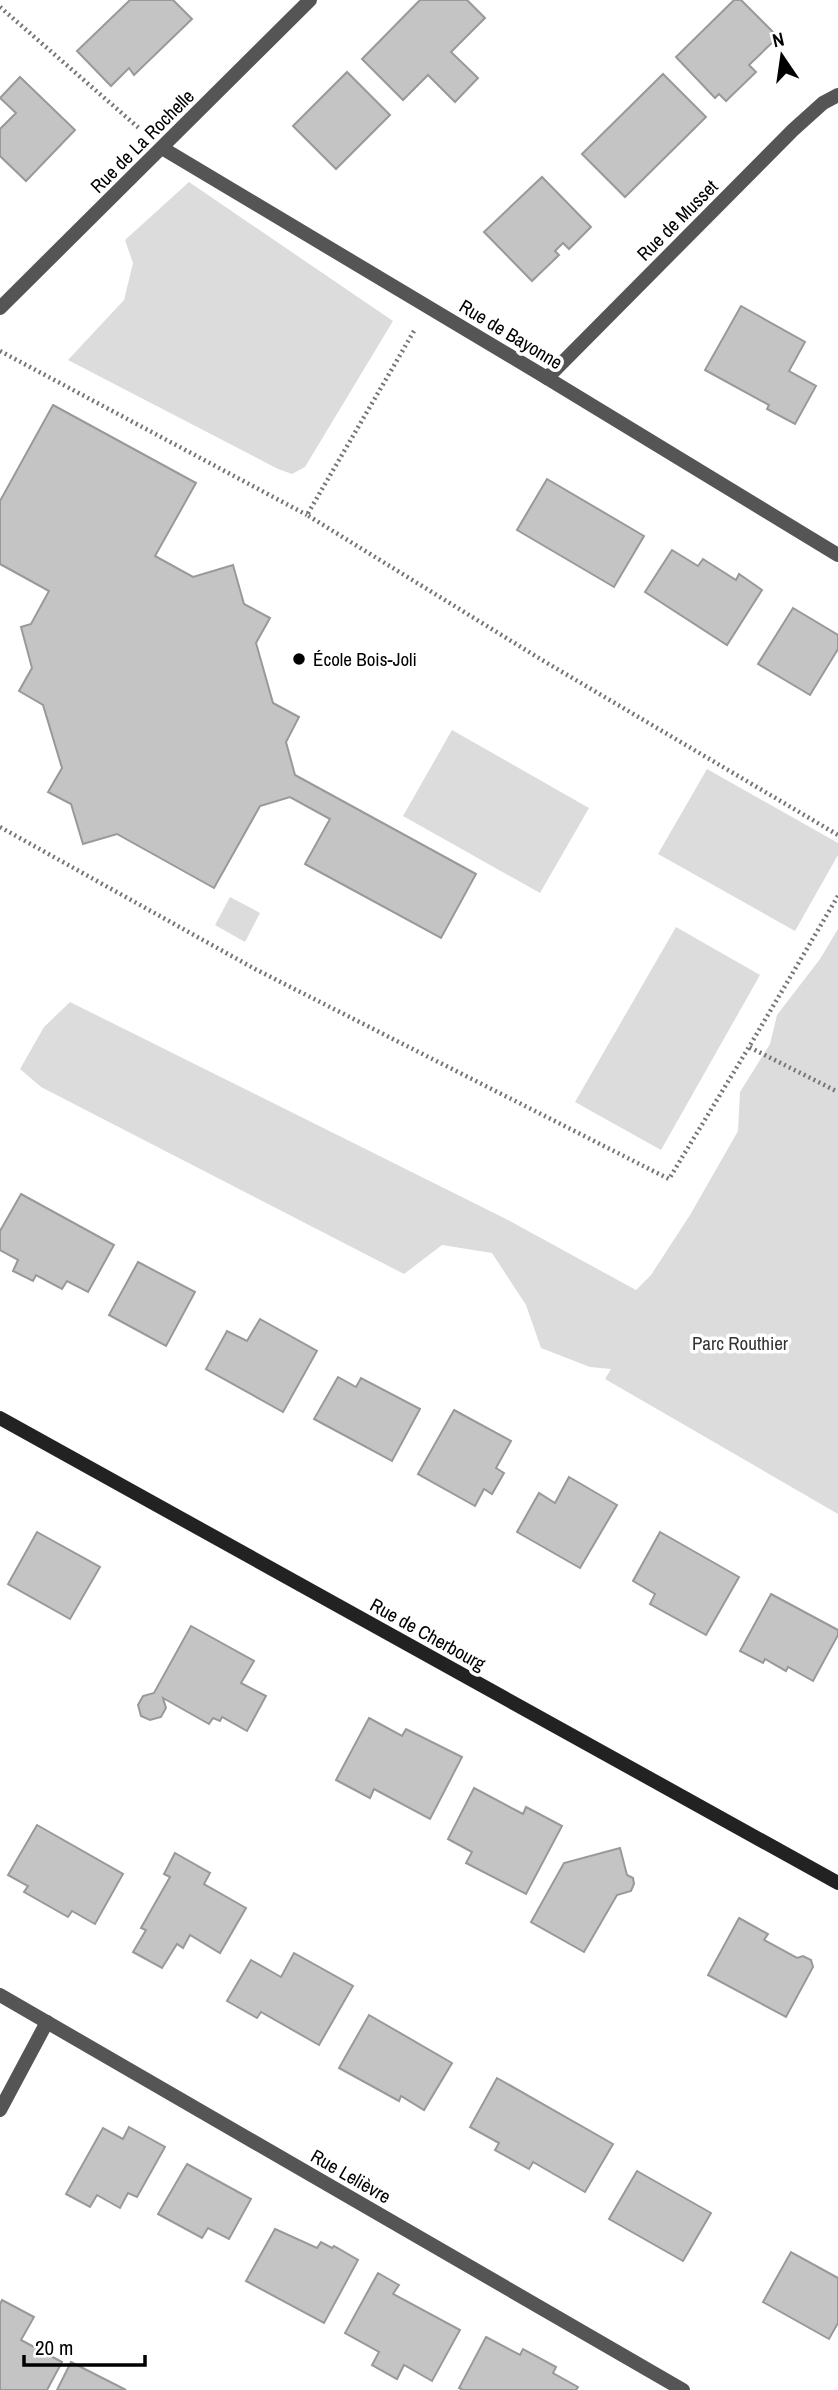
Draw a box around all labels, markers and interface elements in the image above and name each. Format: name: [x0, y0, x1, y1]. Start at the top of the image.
north arrow: [747, 21, 817, 91]
text: N: [770, 26, 787, 53]
street label: Rue de La Rochelle: [84, 83, 200, 199]
street label: Rue de Musset: [631, 173, 724, 266]
street label: Rue de Bayonne: [455, 293, 567, 375]
place label: École Bois-Joli: [313, 646, 417, 672]
marker: École Bois-Joli: [291, 651, 307, 667]
park label: Parc Routhier: [692, 1330, 789, 1356]
street label: Rue de Cherbourg: [366, 1592, 491, 1677]
street label: Rue Lelièvre: [306, 2143, 396, 2209]
scale bar: [24, 2324, 145, 2368]
text: 20 m: [35, 2333, 73, 2362]

